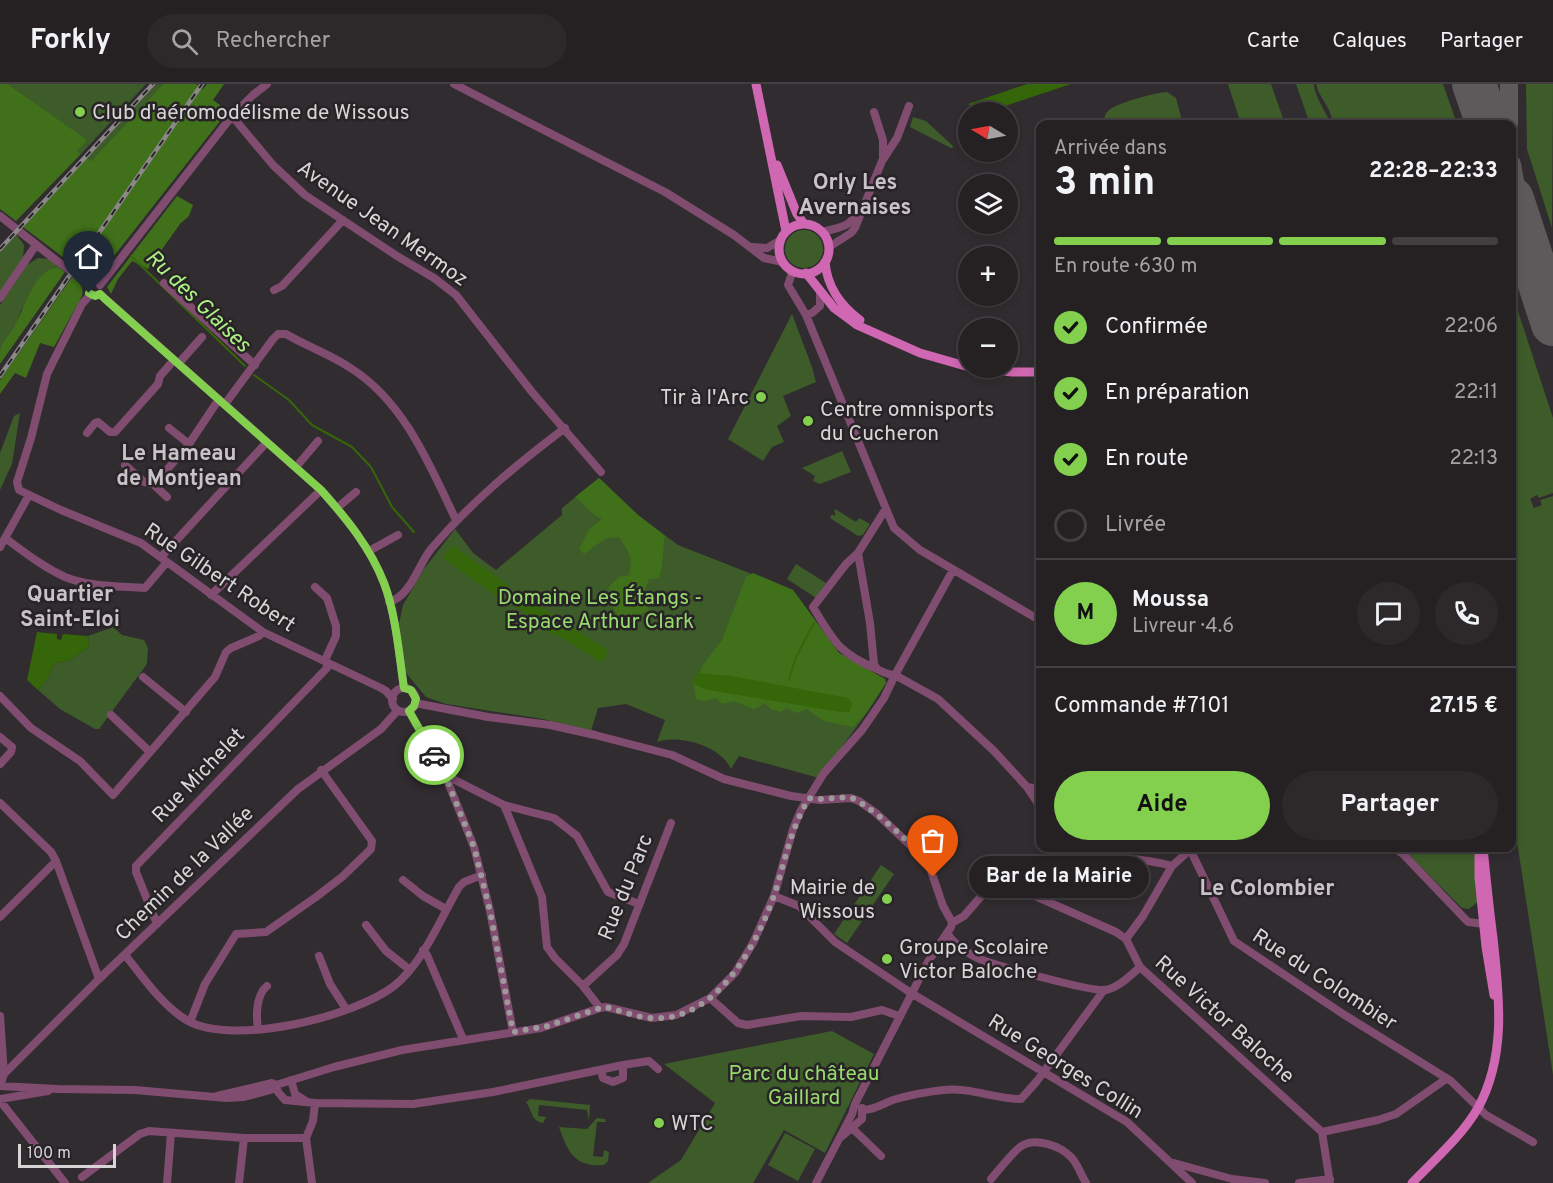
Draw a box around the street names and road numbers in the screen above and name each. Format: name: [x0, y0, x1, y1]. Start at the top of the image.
street label: Avenue Jean Mermoz: [291, 155, 473, 293]
street label: Rue Gilbert Robert: [138, 518, 300, 639]
street label: Rue Michelet: [147, 723, 251, 829]
street label: Chemin de la Vallée: [110, 801, 260, 947]
street label: Rue du Parc: [593, 830, 660, 945]
street label: Rue du Colombier: [1247, 923, 1402, 1037]
street label: Rue Victor Baloche: [1148, 950, 1300, 1090]
street label: Rue Georges Collin: [983, 1009, 1148, 1126]

